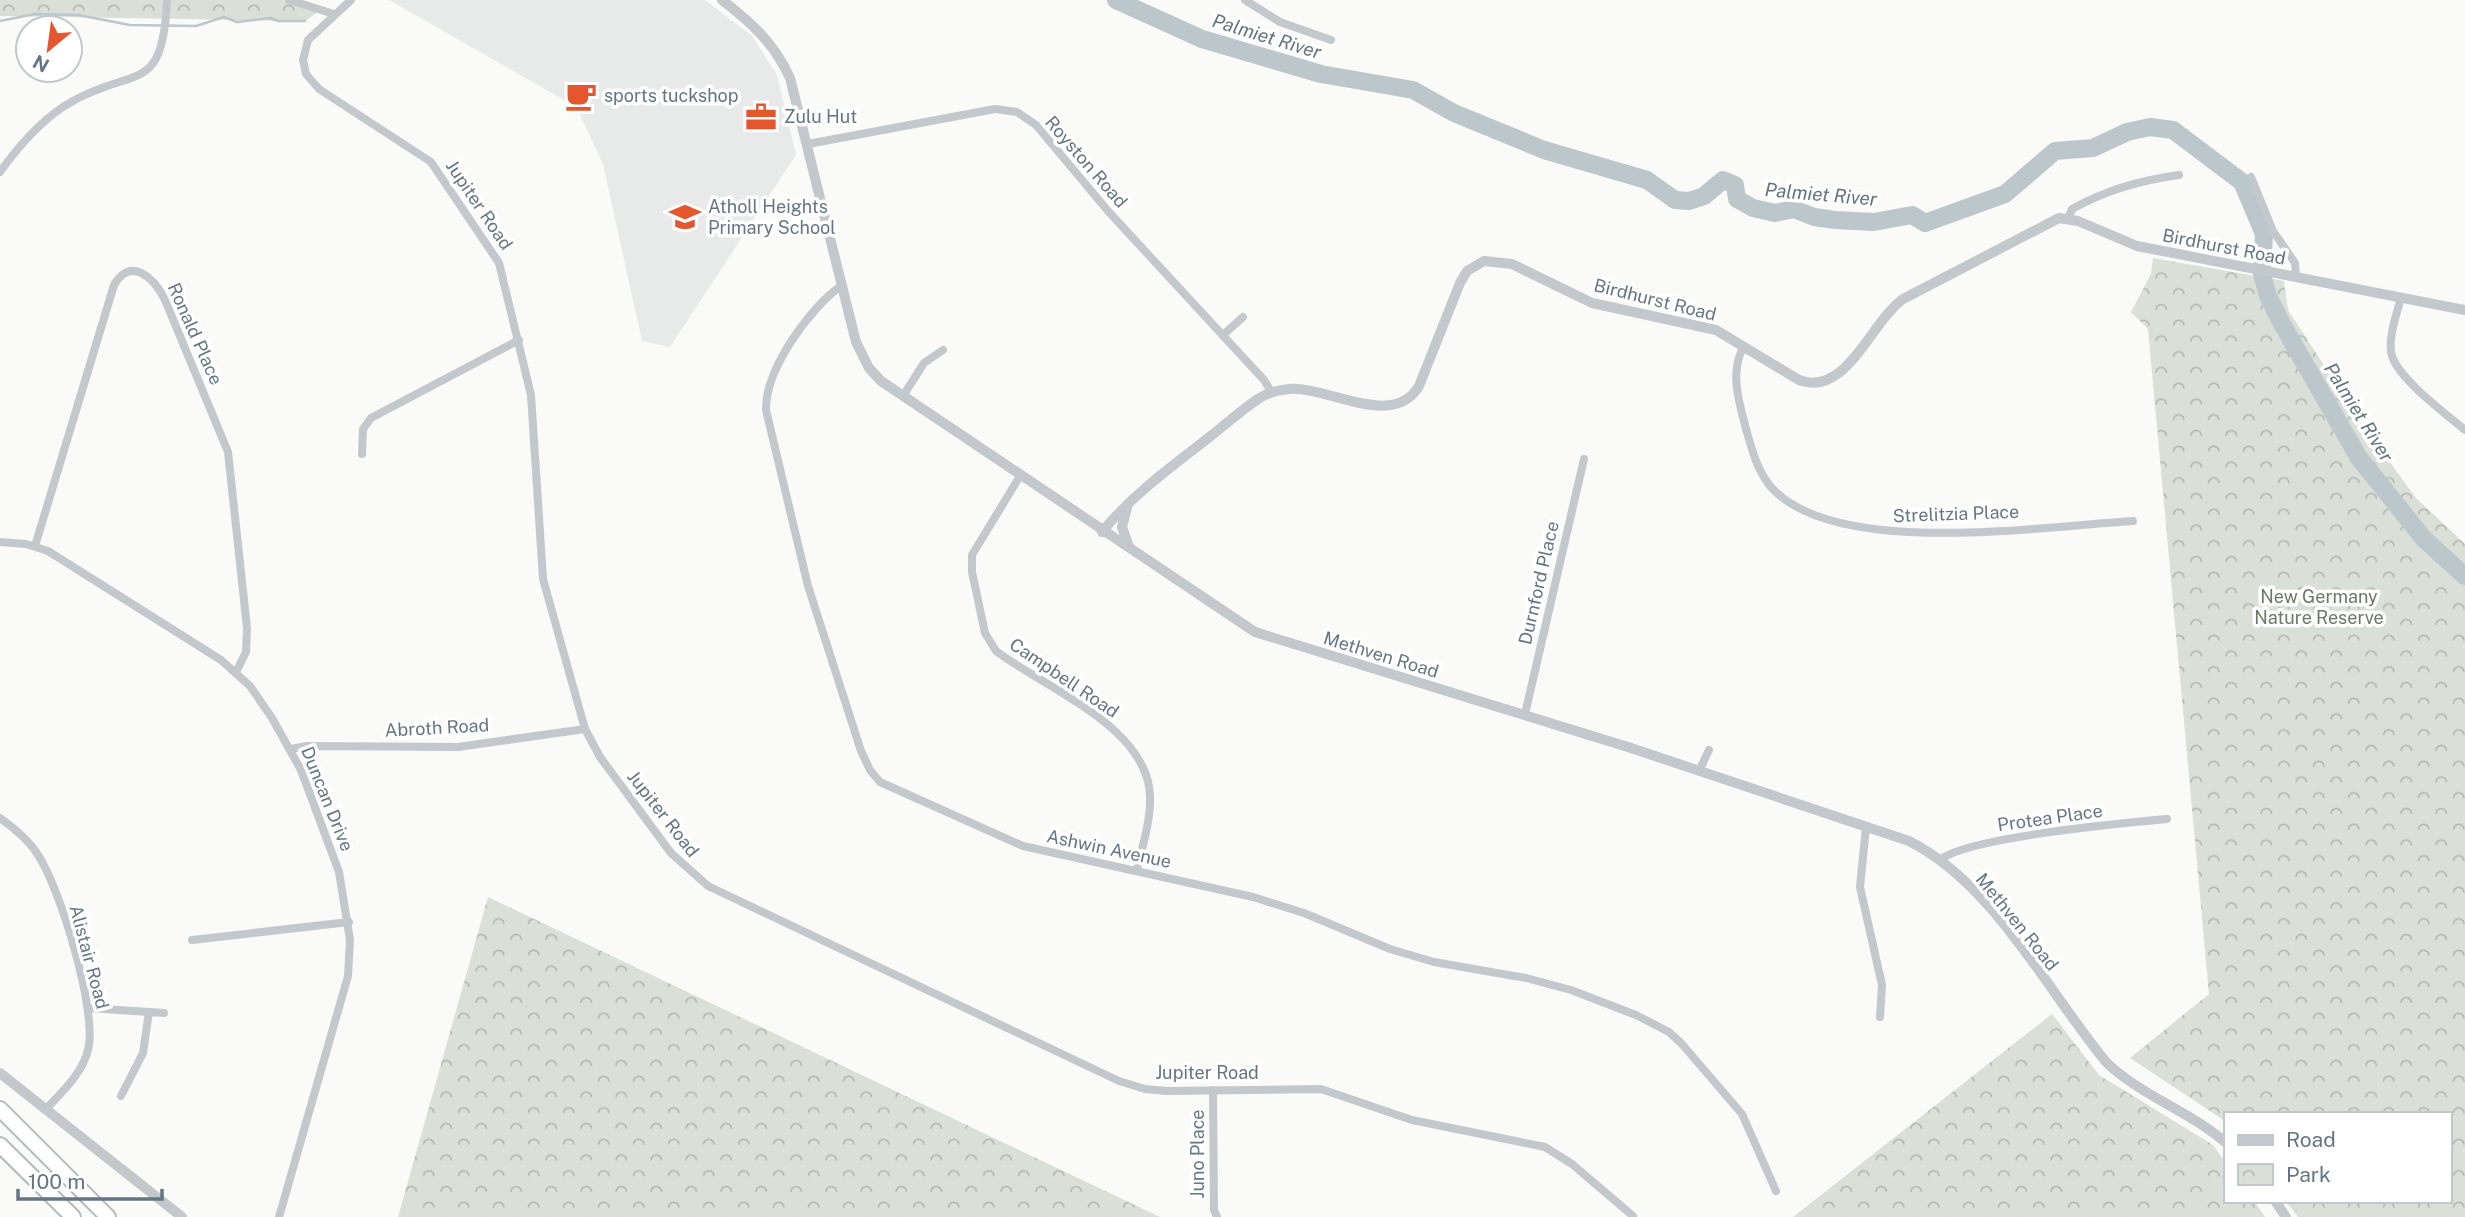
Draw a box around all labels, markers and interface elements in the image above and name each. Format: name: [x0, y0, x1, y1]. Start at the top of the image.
water label: Palmiet River: [1210, 9, 1325, 63]
north arrow: [14, 14, 84, 84]
text: N: [29, 51, 53, 77]
cafe icon: sports tuckshop: [564, 79, 598, 113]
place label: sports tuckshop: [604, 85, 738, 106]
office icon: Zulu Hut: [744, 100, 778, 134]
place label: Zulu Hut: [784, 106, 857, 127]
street label: Royston Road: [1041, 112, 1132, 212]
street label: Jupiter Road: [442, 156, 517, 254]
water label: Palmiet River: [1764, 178, 1879, 210]
place label: Atholl Heights Primary School: [708, 196, 836, 238]
school or university icon: Atholl Heights Primary School: [668, 200, 702, 234]
street label: Birdhurst Road: [2161, 224, 2288, 269]
street label: Birdhurst Road: [1592, 274, 1718, 325]
street label: Ronald Place: [164, 280, 227, 388]
water label: Palmiet River: [2320, 358, 2399, 466]
street label: Strelitzia Place: [1892, 501, 2020, 526]
street label: Durnford Place: [1514, 519, 1563, 647]
park label: New Germany Nature Reserve: [2254, 586, 2384, 628]
street label: Methven Road: [1321, 627, 1441, 682]
street label: Campbell Road: [1006, 633, 1123, 722]
street label: Abroth Road: [384, 714, 490, 741]
street label: Duncan Drive: [297, 743, 358, 854]
street label: Jupiter Road: [623, 766, 704, 861]
street label: Protea Place: [1996, 800, 2104, 835]
street label: Ashwin Avenue: [1045, 825, 1173, 872]
street label: Methven Road: [1972, 869, 2063, 975]
street label: Alistair Road: [65, 902, 113, 1011]
street label: Jupiter Road: [1155, 1062, 1259, 1083]
street label: Juno Place: [1187, 1109, 1208, 1199]
legend: [2224, 1112, 2451, 1203]
text: Road: [2286, 1127, 2336, 1152]
scale bar: [18, 1158, 161, 1202]
text: Park: [2286, 1162, 2331, 1187]
text: 100 m: [28, 1169, 85, 1194]

